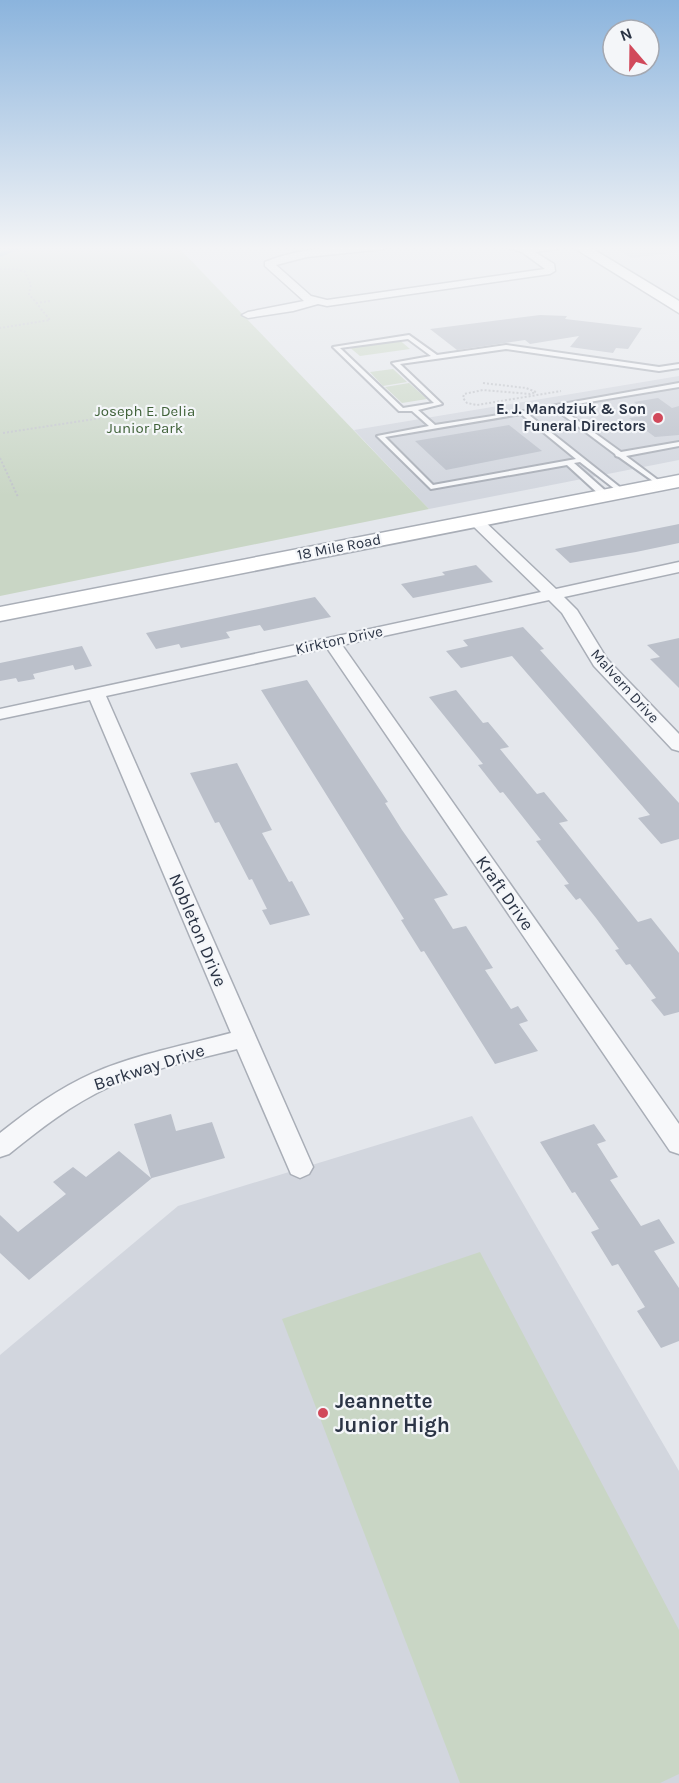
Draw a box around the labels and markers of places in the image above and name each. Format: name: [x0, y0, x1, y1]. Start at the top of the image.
place label: E. J. Mandziuk & Son Funeral Directors: [496, 400, 646, 435]
marker: E. J. Mandziuk & Son Funeral Directors: [651, 411, 665, 425]
place label: Jeannette Junior High: [335, 1389, 450, 1437]
marker: Jeannette Junior High: [316, 1406, 330, 1420]

